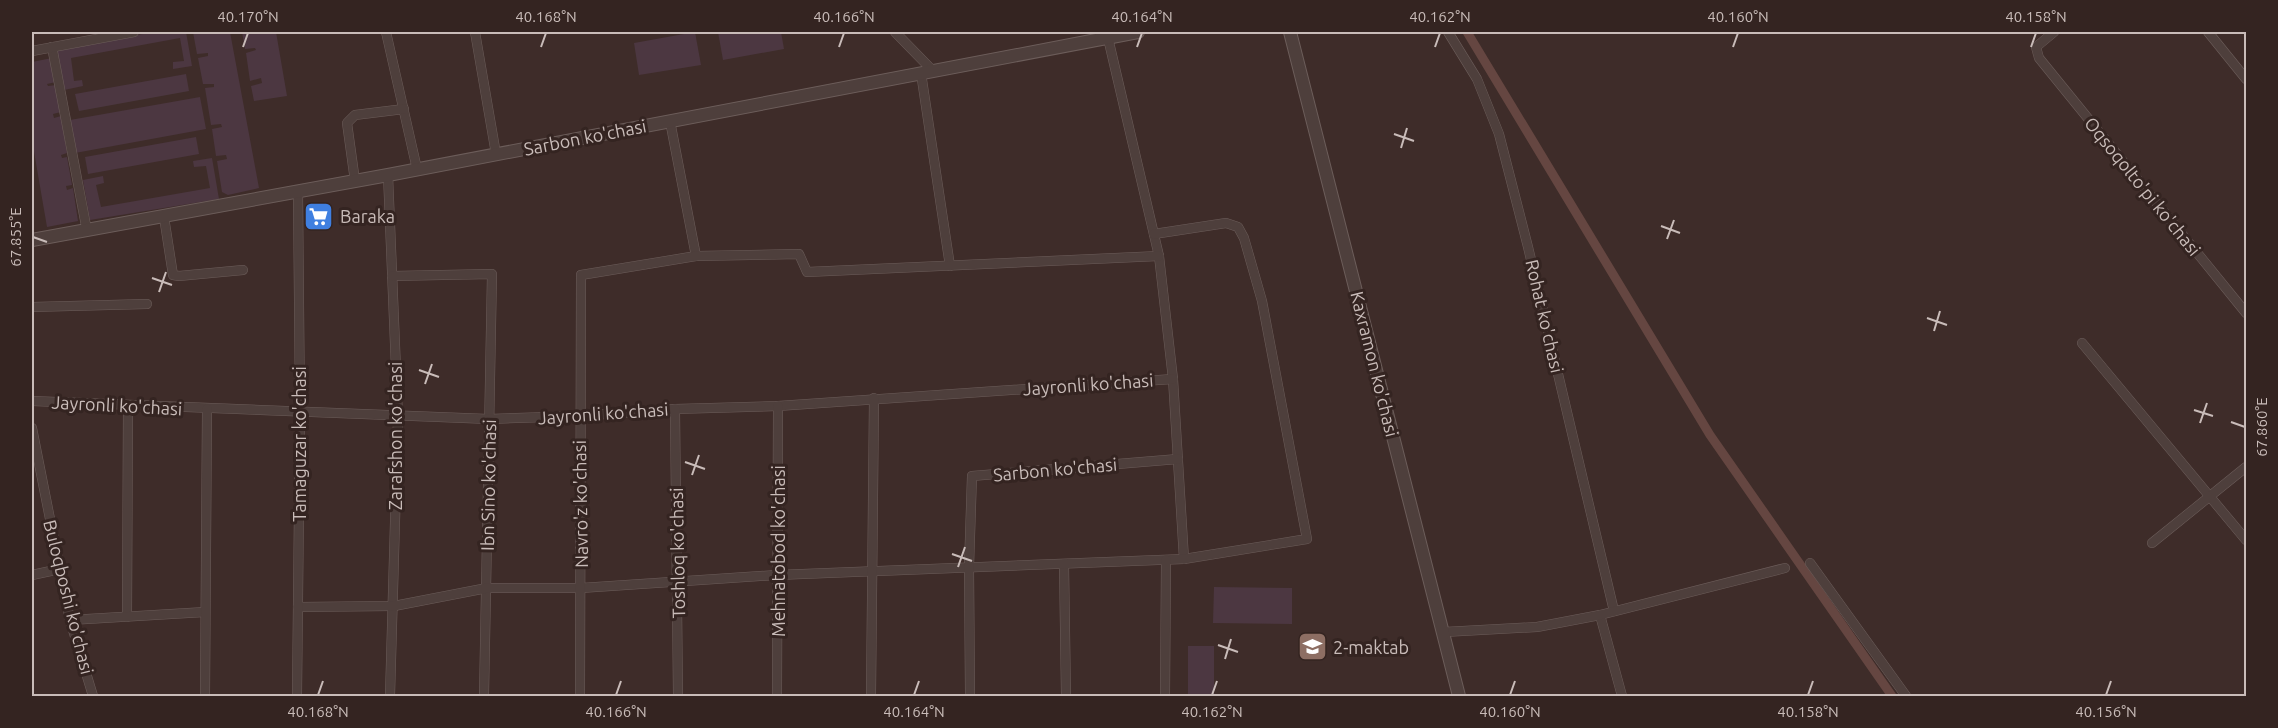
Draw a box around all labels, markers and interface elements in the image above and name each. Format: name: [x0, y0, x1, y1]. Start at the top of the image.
text: 40.170°N: [217, 8, 279, 25]
text: 40.168°N: [515, 8, 577, 25]
text: 40.166°N: [813, 8, 875, 25]
text: 40.164°N: [1111, 8, 1173, 25]
text: 40.162°N: [1409, 8, 1471, 25]
text: 40.160°N: [1707, 8, 1769, 25]
text: 40.158°N: [2005, 8, 2067, 25]
street label: Oqsoqolto'pi ko'chasi: [2081, 113, 2205, 259]
street label: Sarbon ko'chasi: [522, 115, 648, 159]
supermarket icon: Baraka: [303, 200, 335, 232]
place label: Baraka: [340, 206, 395, 226]
text: 67.855°E: [7, 207, 24, 267]
street label: Rohat ko'chasi: [1522, 257, 1568, 375]
street label: Kaxramon ko'chasi: [1347, 289, 1403, 439]
street label: Zarafshon ko'chasi: [385, 362, 405, 510]
street label: Tamaguzar ko'chasi: [289, 366, 309, 522]
street label: Jayronli ko'chasi: [1022, 369, 1154, 399]
street label: Jayronli ko'chasi: [51, 392, 183, 418]
text: 67.860°E: [2253, 397, 2270, 457]
street label: Jayronli ko'chasi: [537, 398, 669, 428]
street label: Ibn Sino ko'chasi: [477, 419, 499, 551]
street label: Navro'z ko'chasi: [569, 440, 591, 568]
street label: Sarbon ko'chasi: [992, 454, 1118, 484]
street label: Mehnatobod ko'chasi: [768, 465, 788, 637]
street label: Toshloq ko'chasi: [666, 487, 688, 619]
street label: Buloqboshi ko'chasi: [40, 518, 98, 676]
school or university icon: 2-maktab: [1296, 631, 1328, 663]
place label: 2-maktab: [1333, 637, 1409, 657]
text: 40.168°N: [287, 703, 349, 720]
text: 40.166°N: [585, 703, 647, 720]
text: 40.164°N: [883, 703, 945, 720]
text: 40.162°N: [1181, 703, 1243, 720]
text: 40.160°N: [1479, 703, 1541, 720]
text: 40.158°N: [1777, 703, 1839, 720]
text: 40.156°N: [2075, 703, 2137, 720]

